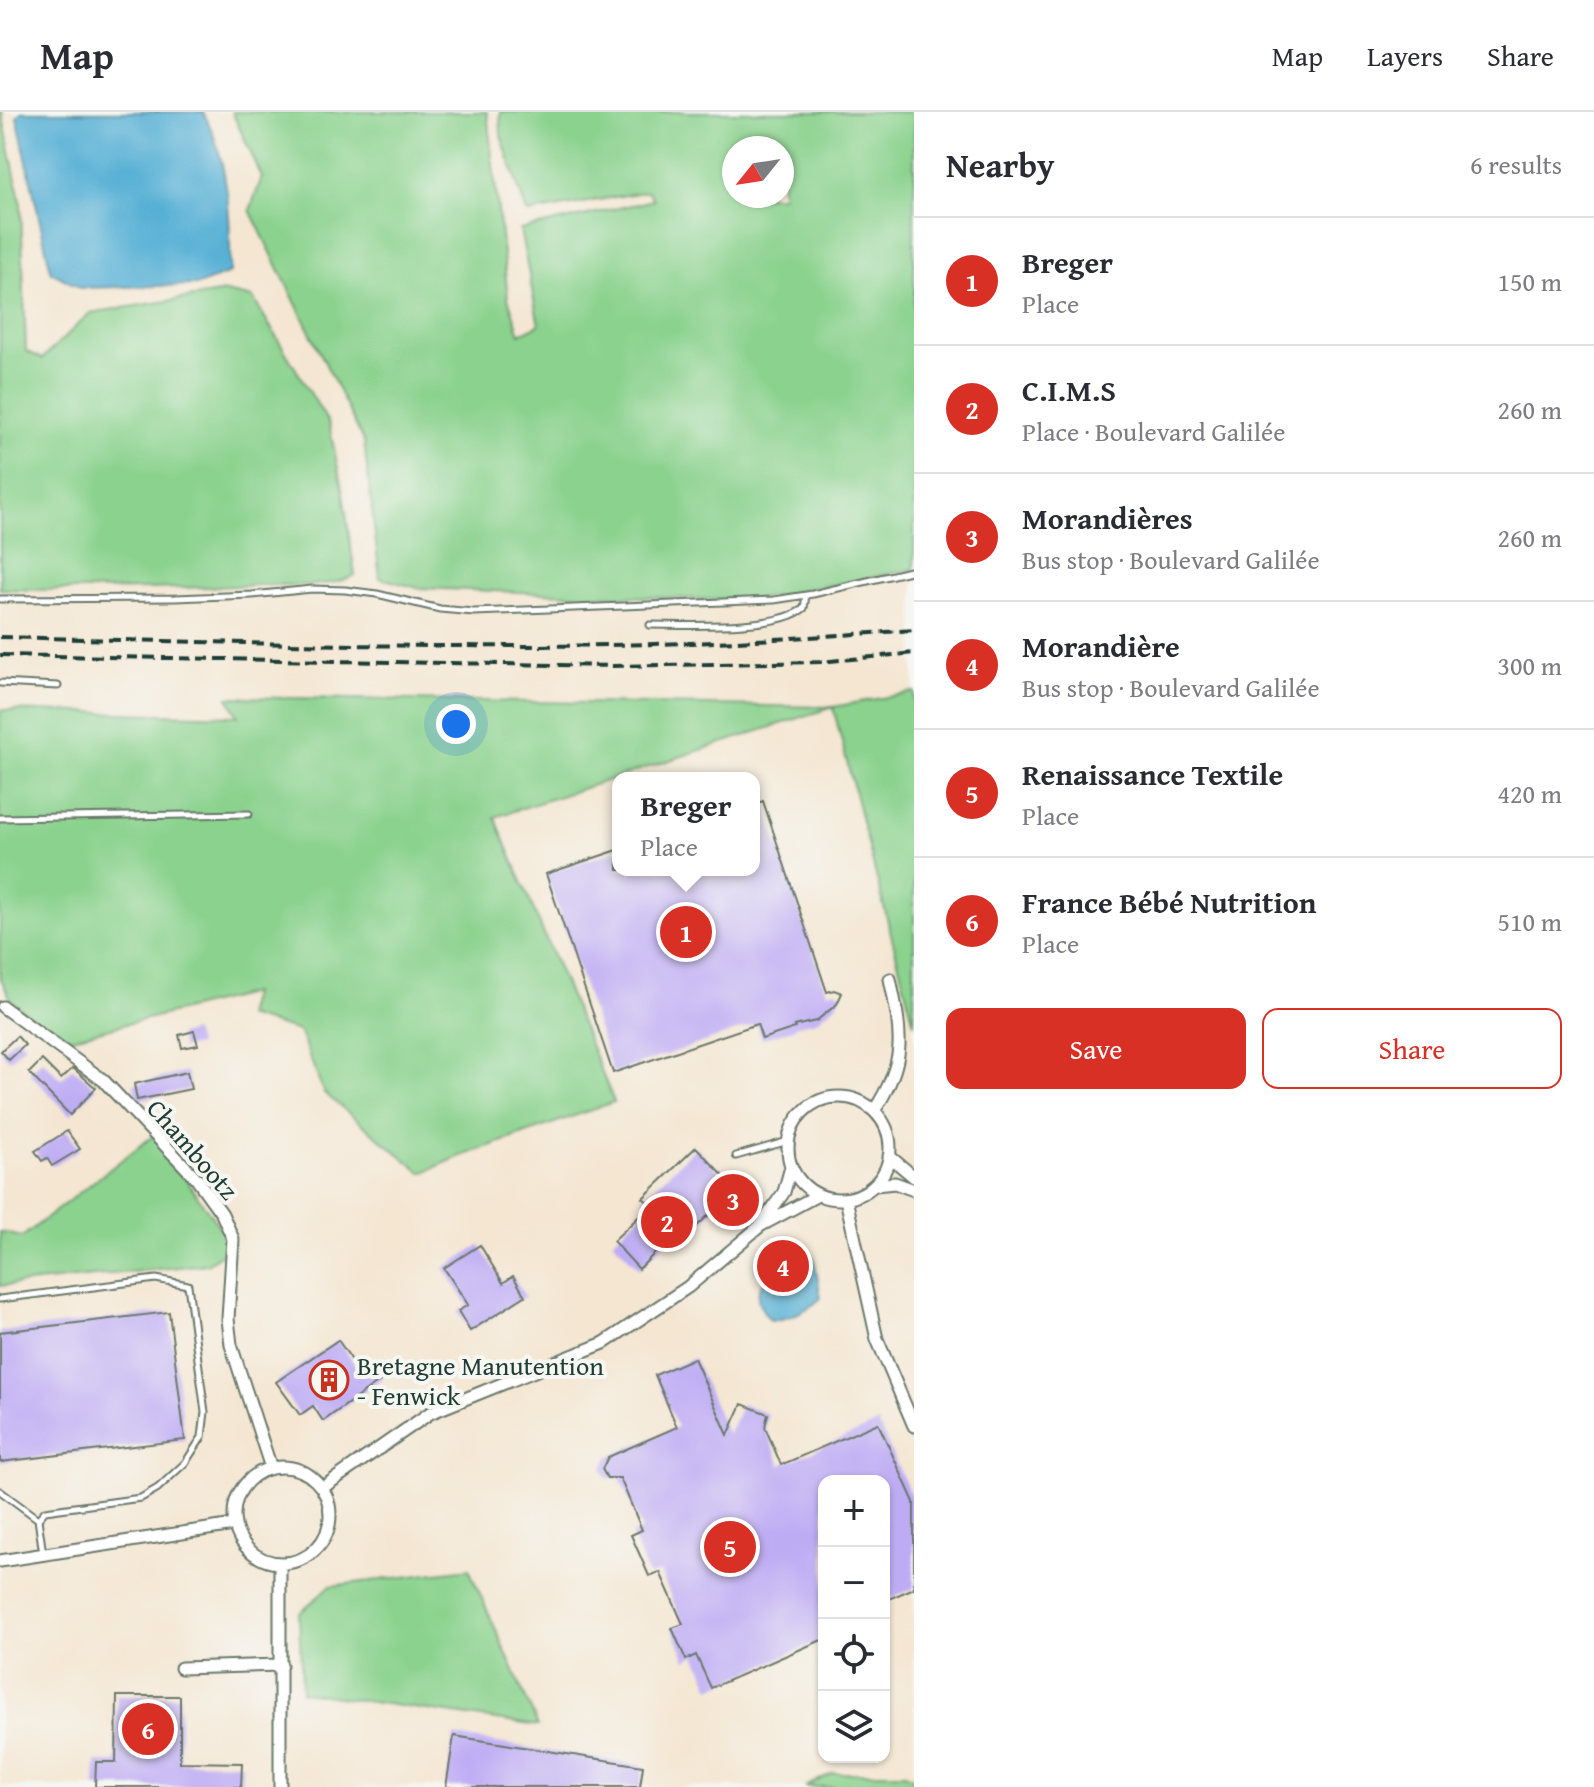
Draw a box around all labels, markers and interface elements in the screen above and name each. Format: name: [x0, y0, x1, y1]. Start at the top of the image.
text: Map: [40, 27, 114, 83]
text: Map: [1272, 35, 1323, 76]
text: Layers: [1367, 35, 1443, 76]
text: Share: [1487, 35, 1554, 76]
north arrow: [722, 136, 794, 208]
text: Nearby: [946, 140, 1055, 189]
text: 6 results: [1470, 145, 1562, 184]
text: Breger: [1022, 240, 1113, 284]
text: 1: [965, 262, 979, 301]
text: 150 m: [1497, 262, 1562, 301]
text: Place: [1022, 284, 1079, 323]
text: C.I.M.S: [1022, 368, 1116, 412]
text: 2: [965, 390, 979, 429]
text: 260 m: [1497, 390, 1562, 429]
text: Place · Boulevard Galilée: [1022, 412, 1285, 451]
text: Morandières: [1022, 496, 1193, 540]
text: 3: [965, 518, 979, 557]
text: 260 m: [1497, 518, 1562, 557]
text: Bus stop · Boulevard Galilée: [1022, 540, 1320, 579]
text: Morandière: [1022, 624, 1180, 668]
text: 4: [965, 646, 979, 685]
text: 300 m: [1497, 646, 1562, 685]
text: Bus stop · Boulevard Galilée: [1022, 668, 1320, 707]
your location: [436, 704, 476, 744]
text: Renaissance Textile: [1022, 752, 1283, 796]
popup: [612, 772, 760, 876]
text: 5: [965, 774, 979, 813]
text: 420 m: [1497, 774, 1562, 813]
text: Breger: [641, 783, 731, 827]
text: Place: [1022, 796, 1079, 835]
text: Place: [641, 827, 698, 866]
text: France Bébé Nutrition: [1022, 880, 1316, 924]
pin: 1: [660, 902, 712, 962]
text: 6: [965, 902, 979, 941]
text: 510 m: [1497, 902, 1562, 941]
text: Place: [1022, 924, 1079, 963]
button: Save: [946, 1008, 1246, 1089]
button: Share: [1262, 1008, 1562, 1089]
street label: Chambootz: [138, 1090, 248, 1208]
pin: 3: [707, 1170, 759, 1230]
pin: 2: [641, 1192, 693, 1252]
pin: 4: [757, 1236, 809, 1296]
place label: Bretagne Manutention - Fenwick: [357, 1346, 604, 1415]
building icon: Bretagne Manutention - Fenwick: [308, 1359, 350, 1401]
map controls: [818, 1475, 890, 1763]
button: +: [818, 1475, 890, 1547]
pin: 5: [704, 1517, 756, 1577]
button: −: [818, 1547, 890, 1619]
button: locate: [818, 1619, 890, 1691]
button: layers: [818, 1691, 890, 1763]
pin: 6: [122, 1699, 174, 1759]

